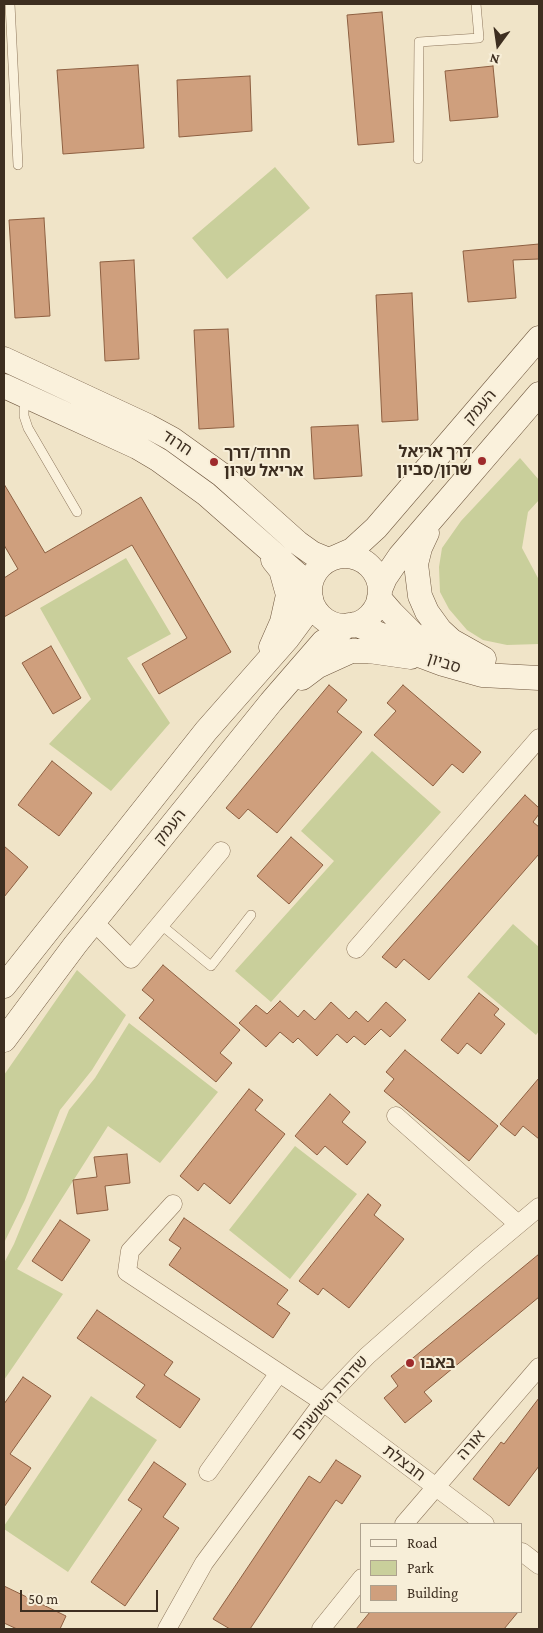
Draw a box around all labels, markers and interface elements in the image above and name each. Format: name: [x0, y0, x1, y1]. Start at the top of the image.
north arrow: [473, 20, 523, 70]
text: N: [488, 51, 501, 68]
street label: העמק: [460, 386, 500, 428]
street label: חרוד: [158, 426, 196, 460]
place label: דרך אריאל שרון/סביון: [397, 442, 472, 480]
place label: חרוד/דרך אריאל שרון: [224, 443, 304, 481]
marker: דרך אריאל שרון/סביון: [476, 455, 488, 467]
marker: חרוד/דרך אריאל שרון: [208, 456, 220, 468]
street label: סביון: [425, 649, 463, 677]
street label: העמק: [150, 805, 190, 849]
street label: שדרות השושנים: [288, 1352, 372, 1444]
place label: באבו: [420, 1353, 455, 1373]
marker: באבו: [404, 1357, 416, 1369]
street label: אורה: [453, 1426, 489, 1464]
street label: חבצלת: [379, 1441, 429, 1485]
legend: [360, 1523, 523, 1613]
text: Road: [407, 1535, 437, 1551]
text: Park: [407, 1560, 434, 1576]
scale bar: [22, 1580, 160, 1612]
text: Building: [407, 1585, 458, 1601]
text: 50 m: [28, 1591, 58, 1607]

